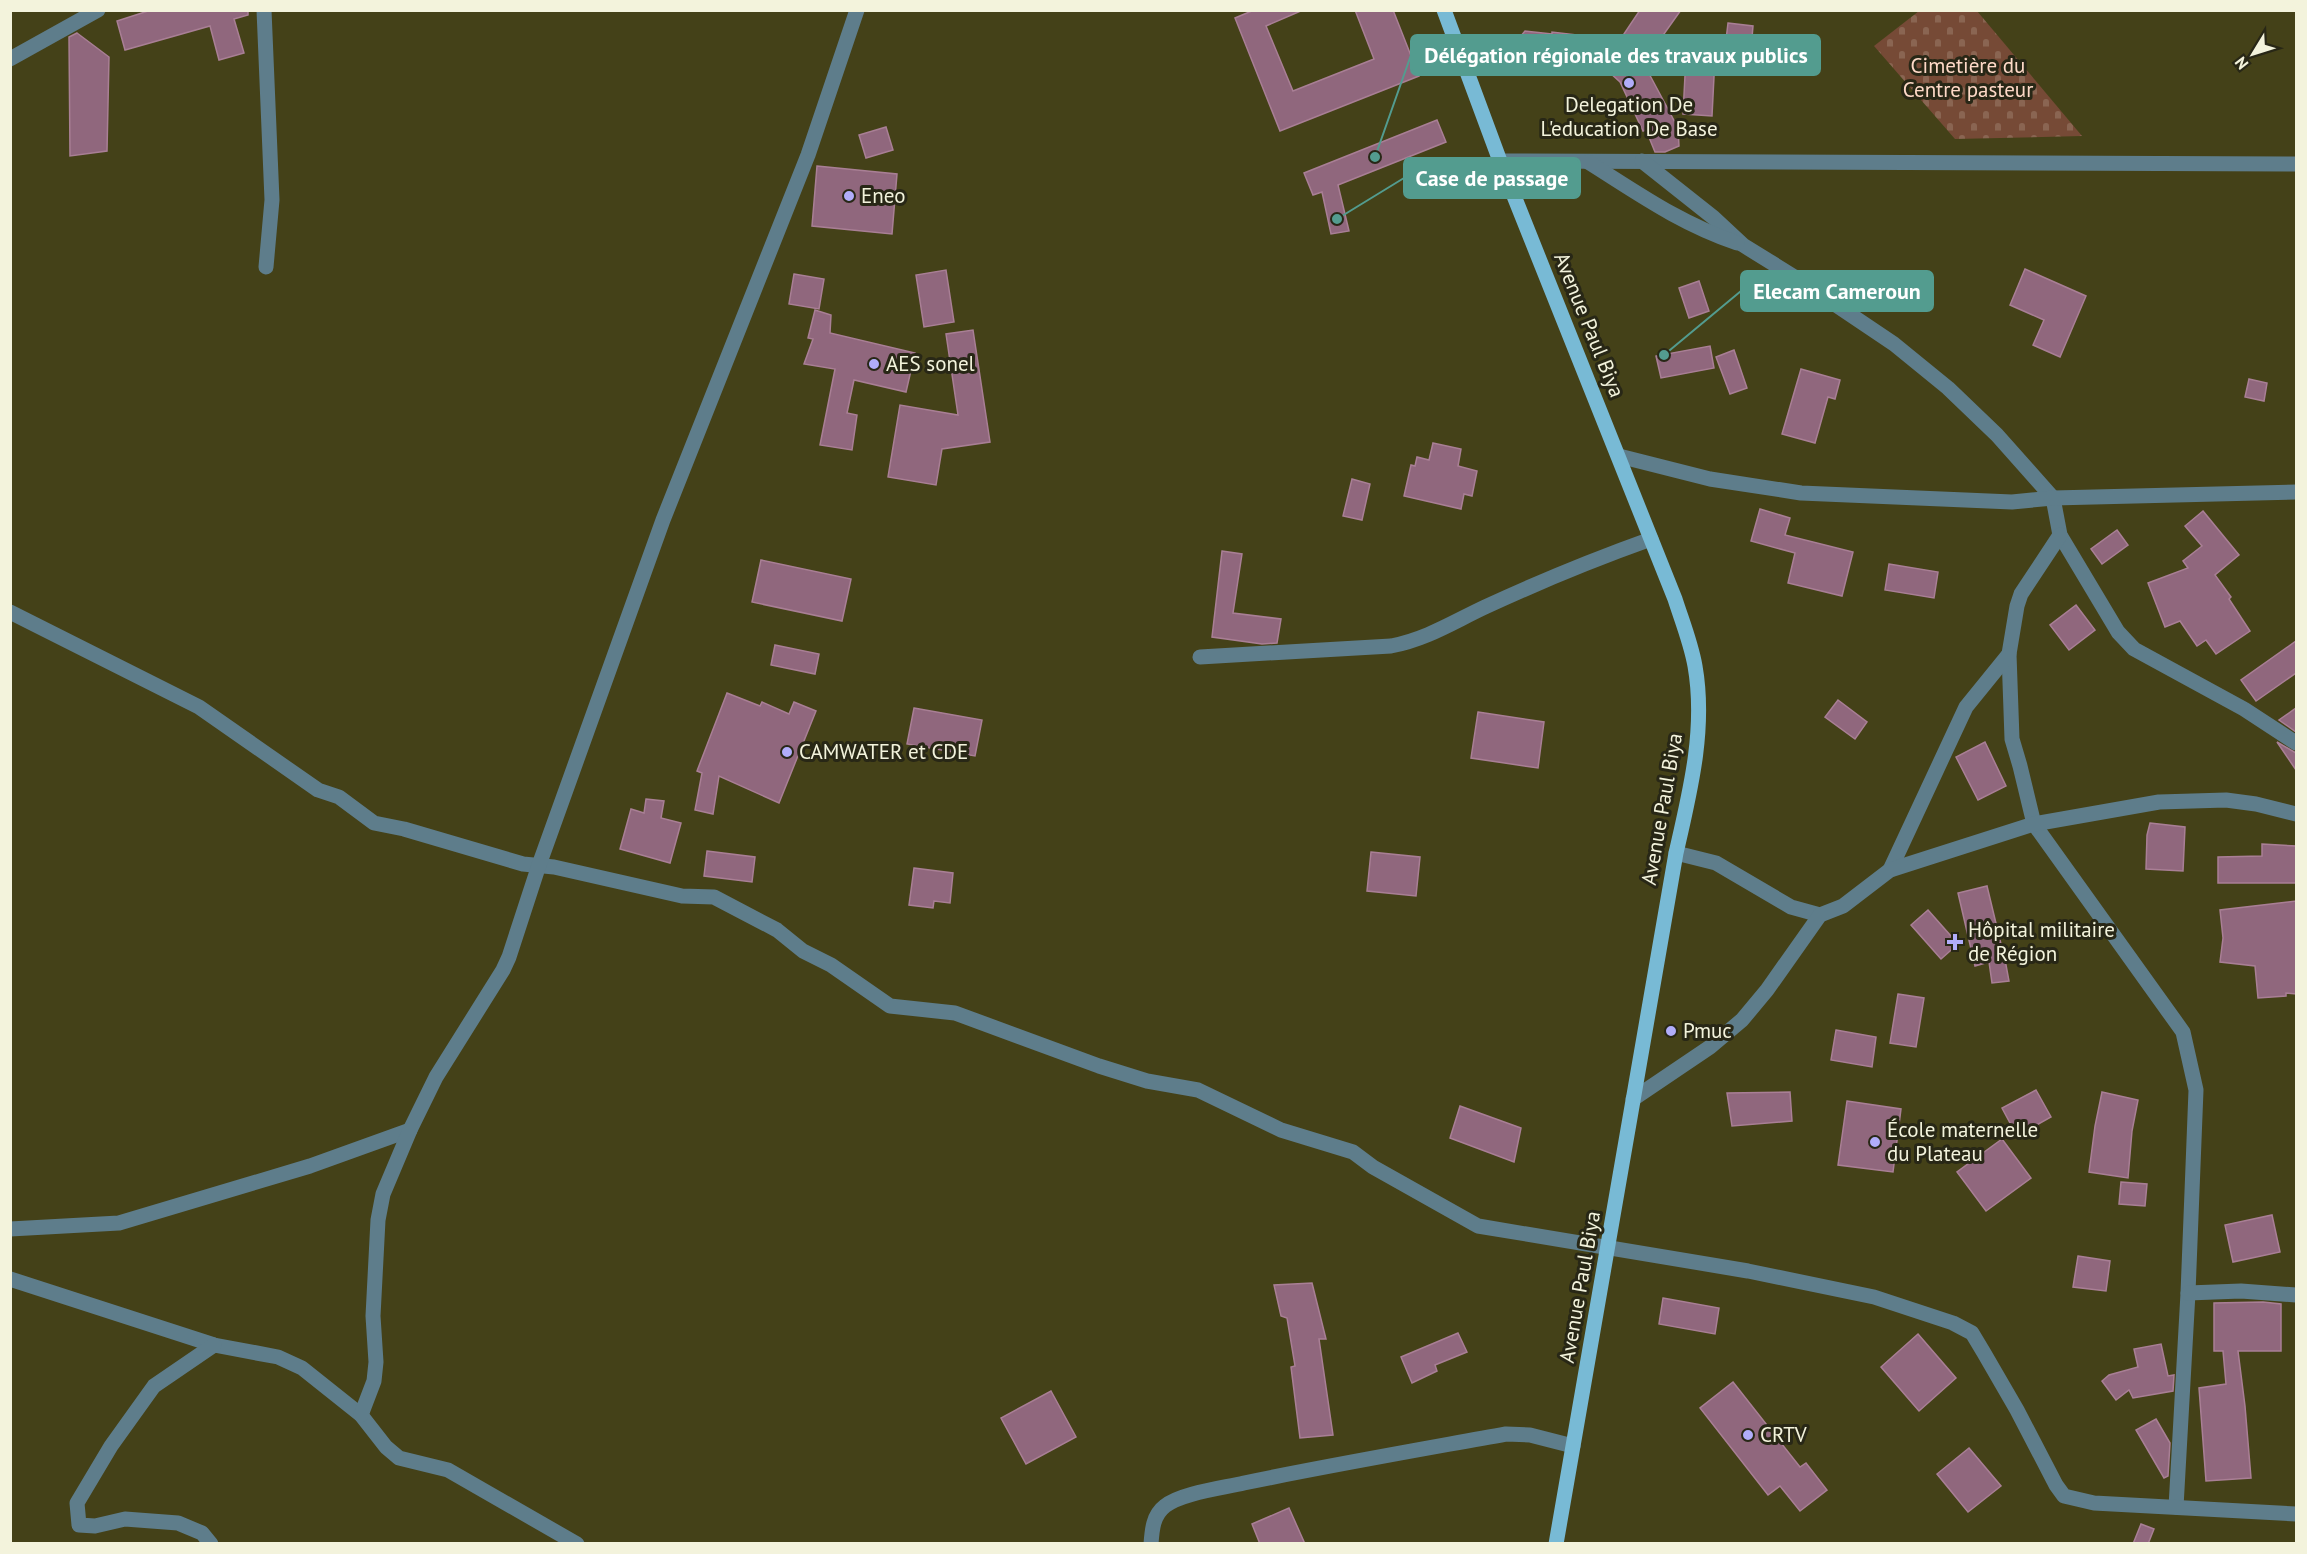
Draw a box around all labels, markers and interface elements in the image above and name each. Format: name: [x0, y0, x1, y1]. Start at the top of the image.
north arrow: [2223, 24, 2283, 84]
callout: Délégation régionale des travaux publics: [1411, 35, 1820, 75]
text: Délégation régionale des travaux publics: [1424, 41, 1808, 69]
park label: Cimetière du Centre pasteur: [1903, 52, 2033, 103]
text: N: [2230, 53, 2252, 74]
marker: Delegation De L'education De Base: [1622, 76, 1636, 90]
place label: Delegation De L'education De Base: [1540, 91, 1718, 142]
callout: Case de passage: [1404, 158, 1580, 198]
text: Case de passage: [1416, 164, 1568, 192]
place label: Eneo: [861, 182, 905, 209]
marker: Eneo: [842, 189, 856, 203]
street label: Avenue Paul Biya: [1548, 248, 1631, 401]
callout: Elecam Cameroun: [1741, 271, 1933, 311]
text: Elecam Cameroun: [1753, 277, 1921, 305]
place label: AES sonel: [886, 350, 975, 377]
marker: AES sonel: [867, 357, 881, 371]
street label: Avenue Paul Biya: [1635, 731, 1688, 887]
place label: CAMWATER et CDE: [799, 738, 968, 765]
marker: CAMWATER et CDE: [780, 745, 794, 759]
place label: Hôpital militaire de Région: [1968, 916, 2115, 967]
marker: Hôpital militaire de Région: [1946, 933, 1964, 951]
place label: Pmuc: [1683, 1017, 1732, 1044]
marker: Pmuc: [1664, 1024, 1678, 1038]
place label: École maternelle du Plateau: [1887, 1116, 2038, 1167]
marker: École maternelle du Plateau: [1868, 1135, 1882, 1149]
street label: Avenue Paul Biya: [1553, 1209, 1606, 1365]
place label: CRTV: [1760, 1421, 1807, 1448]
marker: CRTV: [1741, 1428, 1755, 1442]

